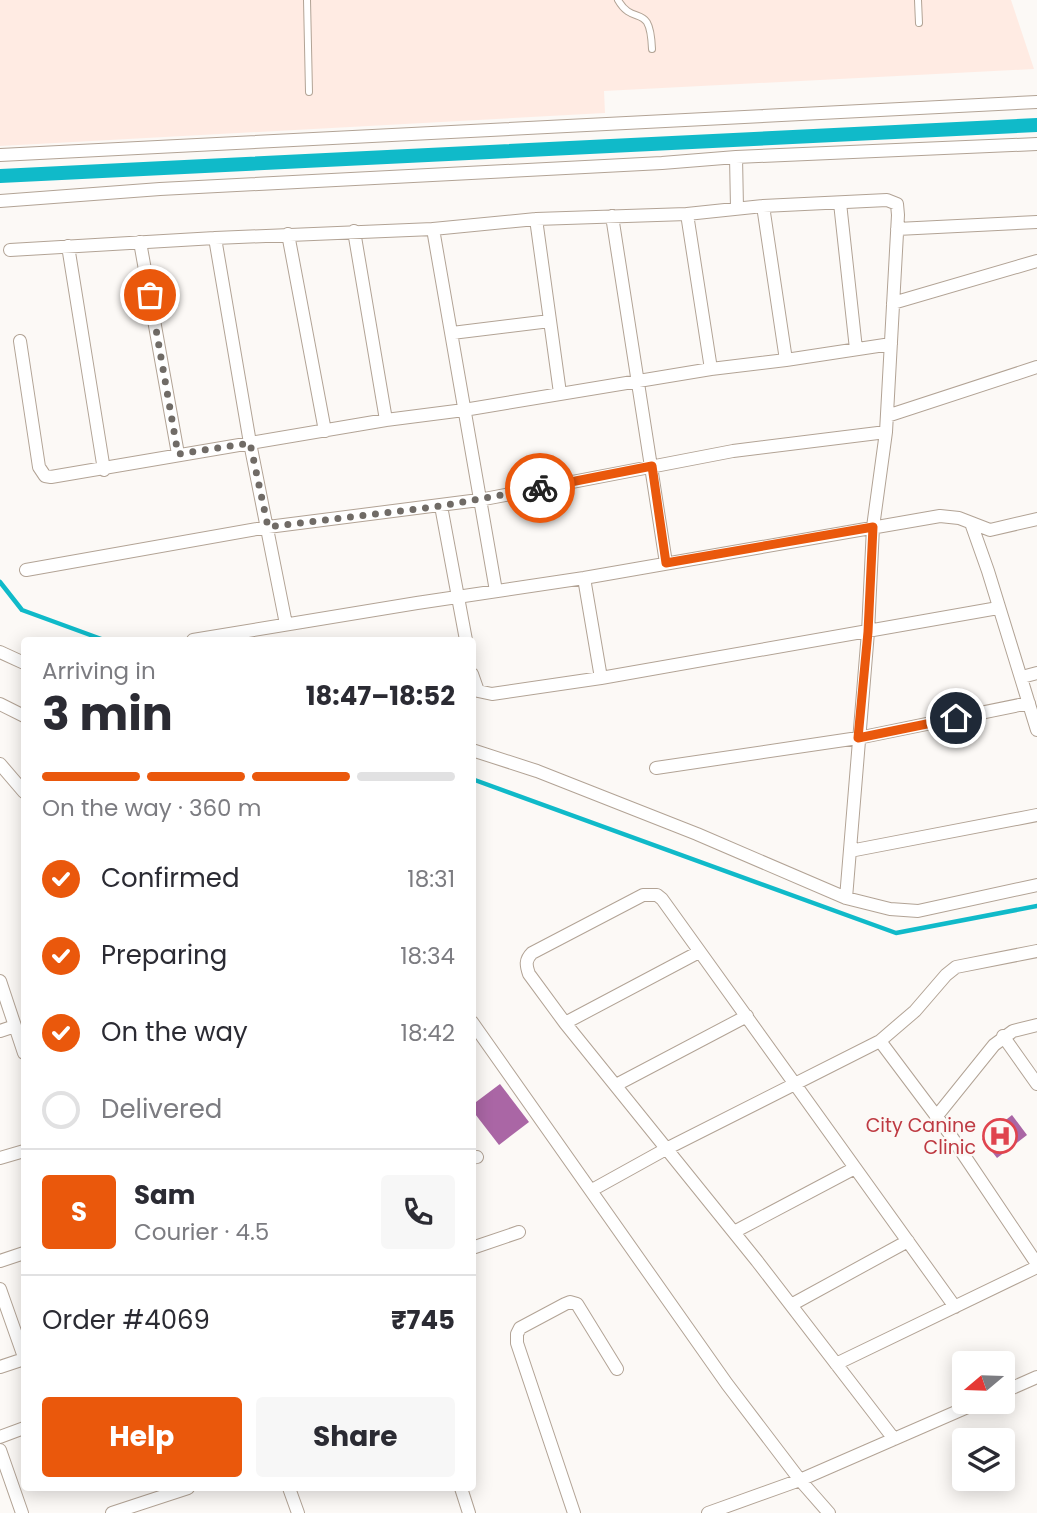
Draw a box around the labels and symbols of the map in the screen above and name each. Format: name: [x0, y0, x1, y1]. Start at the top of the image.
pin: [120, 265, 180, 325]
courier: [505, 453, 575, 523]
pin: [926, 688, 986, 748]
place label: City Canine Clinic: [866, 1112, 976, 1161]
hospital icon: City Canine Clinic: [981, 1117, 1019, 1155]
north arrow: [952, 1351, 1015, 1414]

